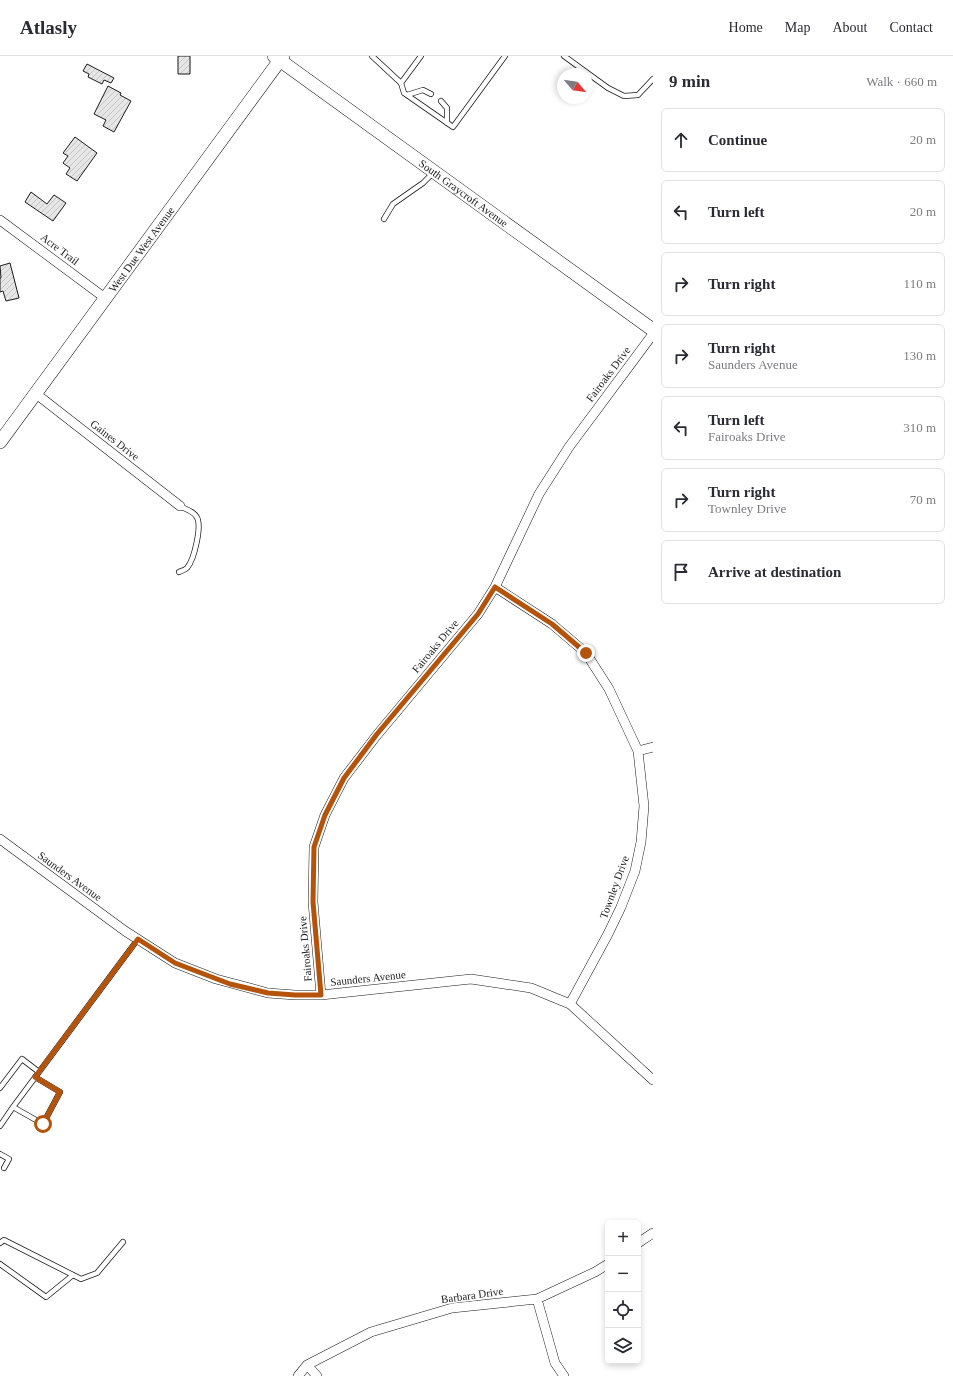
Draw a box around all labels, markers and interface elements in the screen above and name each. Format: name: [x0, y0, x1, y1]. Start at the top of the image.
text: Atlasly: [20, 17, 77, 38]
text: Home: [729, 20, 763, 35]
text: Map: [785, 20, 810, 35]
text: About: [832, 20, 867, 35]
text: Contact: [889, 20, 933, 35]
north arrow: [557, 68, 593, 104]
text: 9 min: [669, 72, 710, 91]
text: Walk · 660 m: [866, 74, 937, 89]
icon: ahead: [670, 129, 692, 151]
text: Continue: [708, 132, 767, 148]
text: 20 m: [910, 132, 936, 147]
street label: South Graycroft Avenue: [417, 157, 511, 229]
icon: left: [670, 201, 692, 223]
street label: West Due West Avenue: [106, 204, 177, 294]
text: Turn left: [708, 204, 765, 220]
text: 20 m: [910, 204, 936, 219]
street label: Acre Trail: [38, 231, 82, 267]
icon: right: [670, 273, 692, 295]
text: Turn right: [708, 276, 775, 292]
text: 110 m: [904, 276, 936, 291]
text: Turn right: [708, 340, 775, 356]
street label: Fairoaks Drive: [583, 344, 633, 404]
icon: right: [670, 345, 692, 367]
text: 130 m: [903, 348, 936, 363]
text: Saunders Avenue: [708, 357, 798, 372]
text: Turn left: [708, 412, 765, 428]
street label: Gaines Drive: [88, 417, 142, 463]
icon: left: [670, 417, 692, 439]
text: 310 m: [903, 420, 936, 435]
text: Fairoaks Drive: [708, 429, 786, 444]
text: Turn right: [708, 484, 775, 500]
icon: right: [670, 489, 692, 511]
text: 70 m: [910, 492, 936, 507]
text: Townley Drive: [708, 501, 786, 516]
icon: arrive: [670, 561, 692, 583]
text: Arrive at destination: [708, 564, 841, 580]
street label: Fairoaks Drive: [409, 617, 461, 675]
route end: [577, 644, 595, 662]
street label: Saunders Avenue: [36, 849, 104, 903]
street label: Townley Drive: [597, 854, 631, 920]
street label: Fairoaks Drive: [296, 916, 314, 982]
street label: Saunders Avenue: [330, 968, 406, 988]
route start: [34, 1115, 52, 1133]
map controls: [605, 1220, 641, 1364]
button: +: [605, 1220, 641, 1256]
button: −: [605, 1256, 641, 1292]
street label: Barbara Drive: [440, 1285, 504, 1305]
button: locate: [605, 1292, 641, 1328]
button: layers: [605, 1328, 641, 1364]

